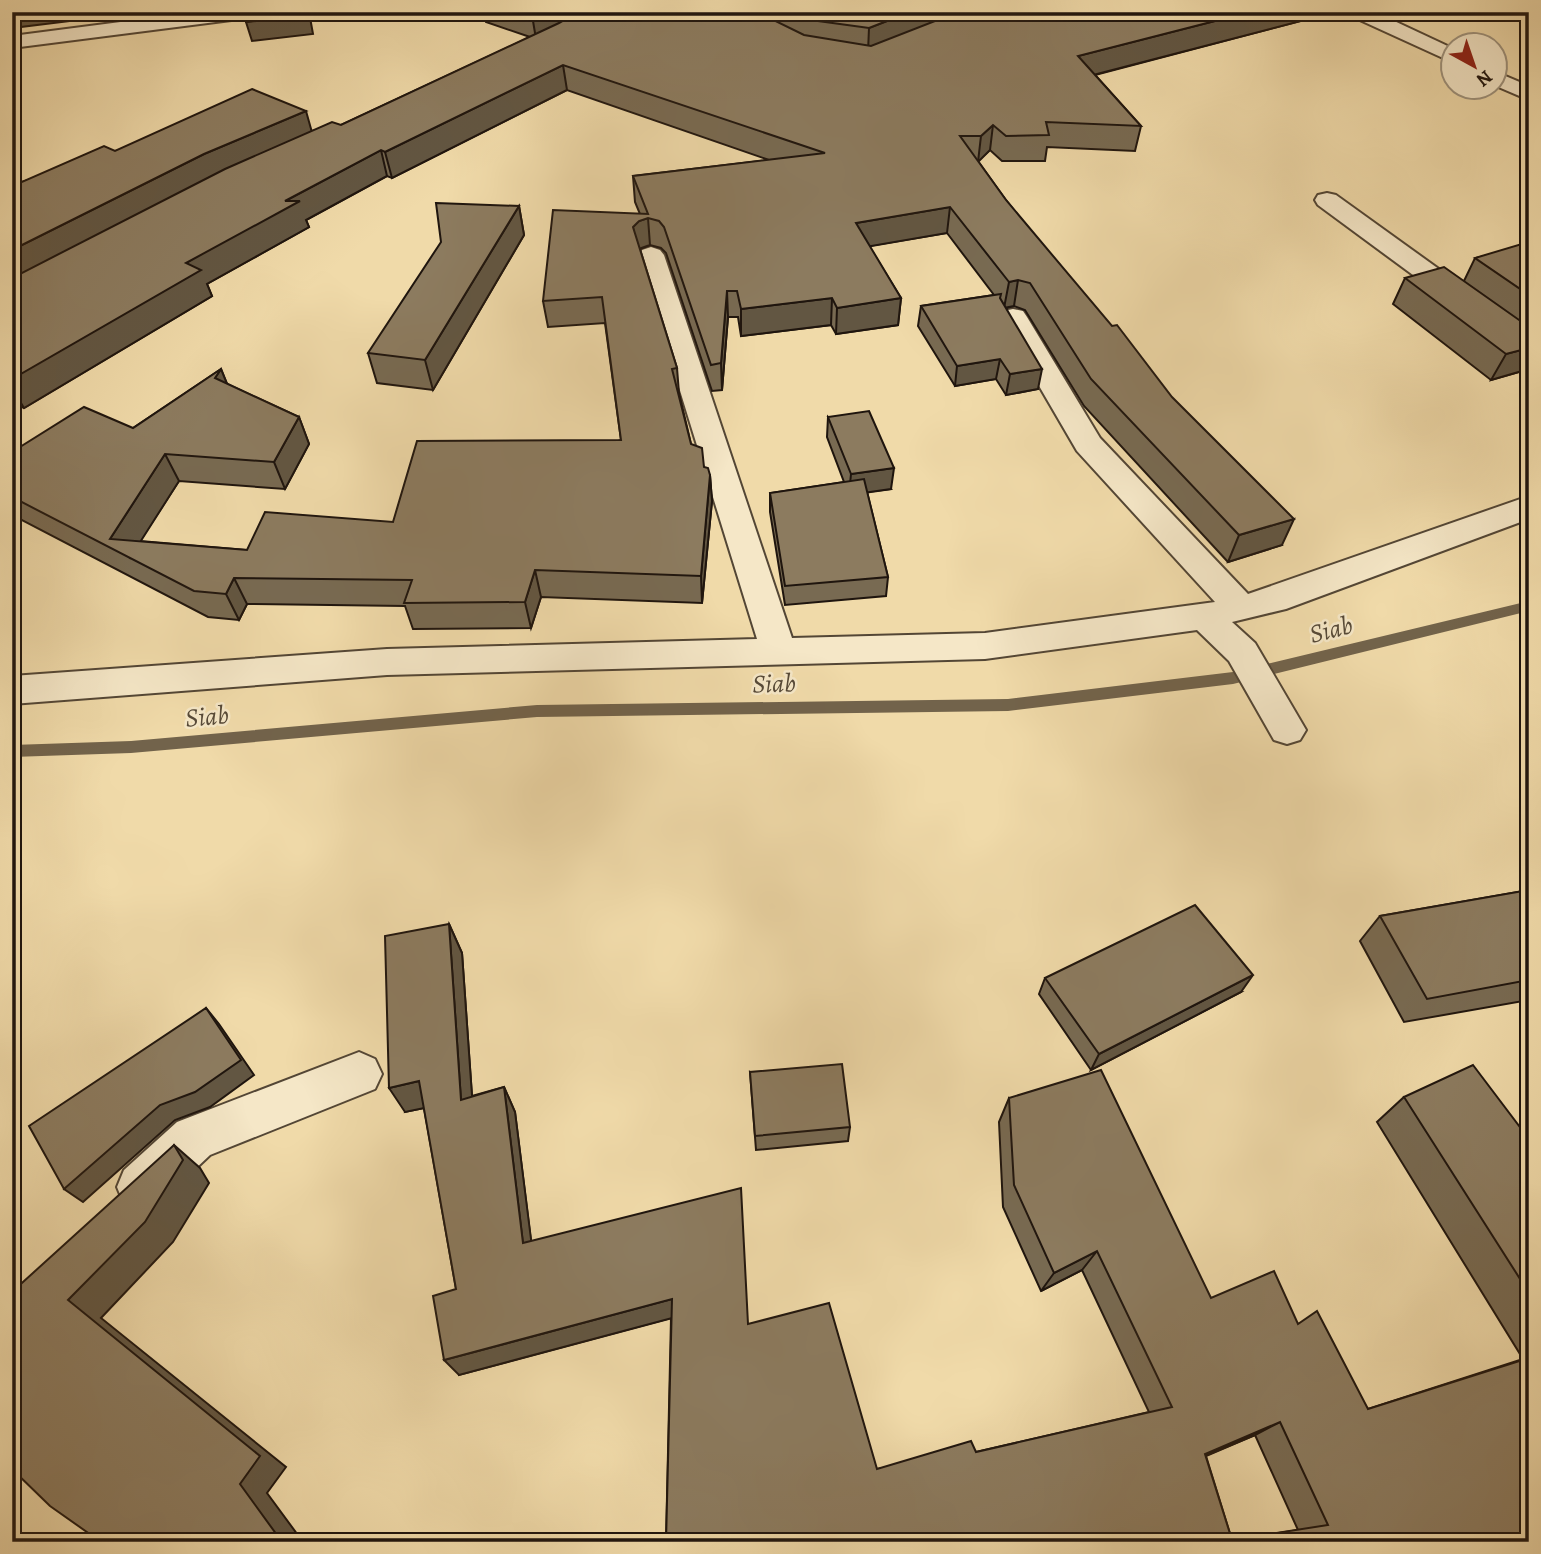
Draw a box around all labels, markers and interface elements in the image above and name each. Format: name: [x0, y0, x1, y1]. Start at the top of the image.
north arrow: [1440, 32, 1510, 102]
text: N: [1471, 64, 1498, 93]
water label: Siab: [1306, 607, 1356, 652]
water label: Siab: [752, 666, 796, 701]
water label: Siab: [184, 697, 230, 736]

